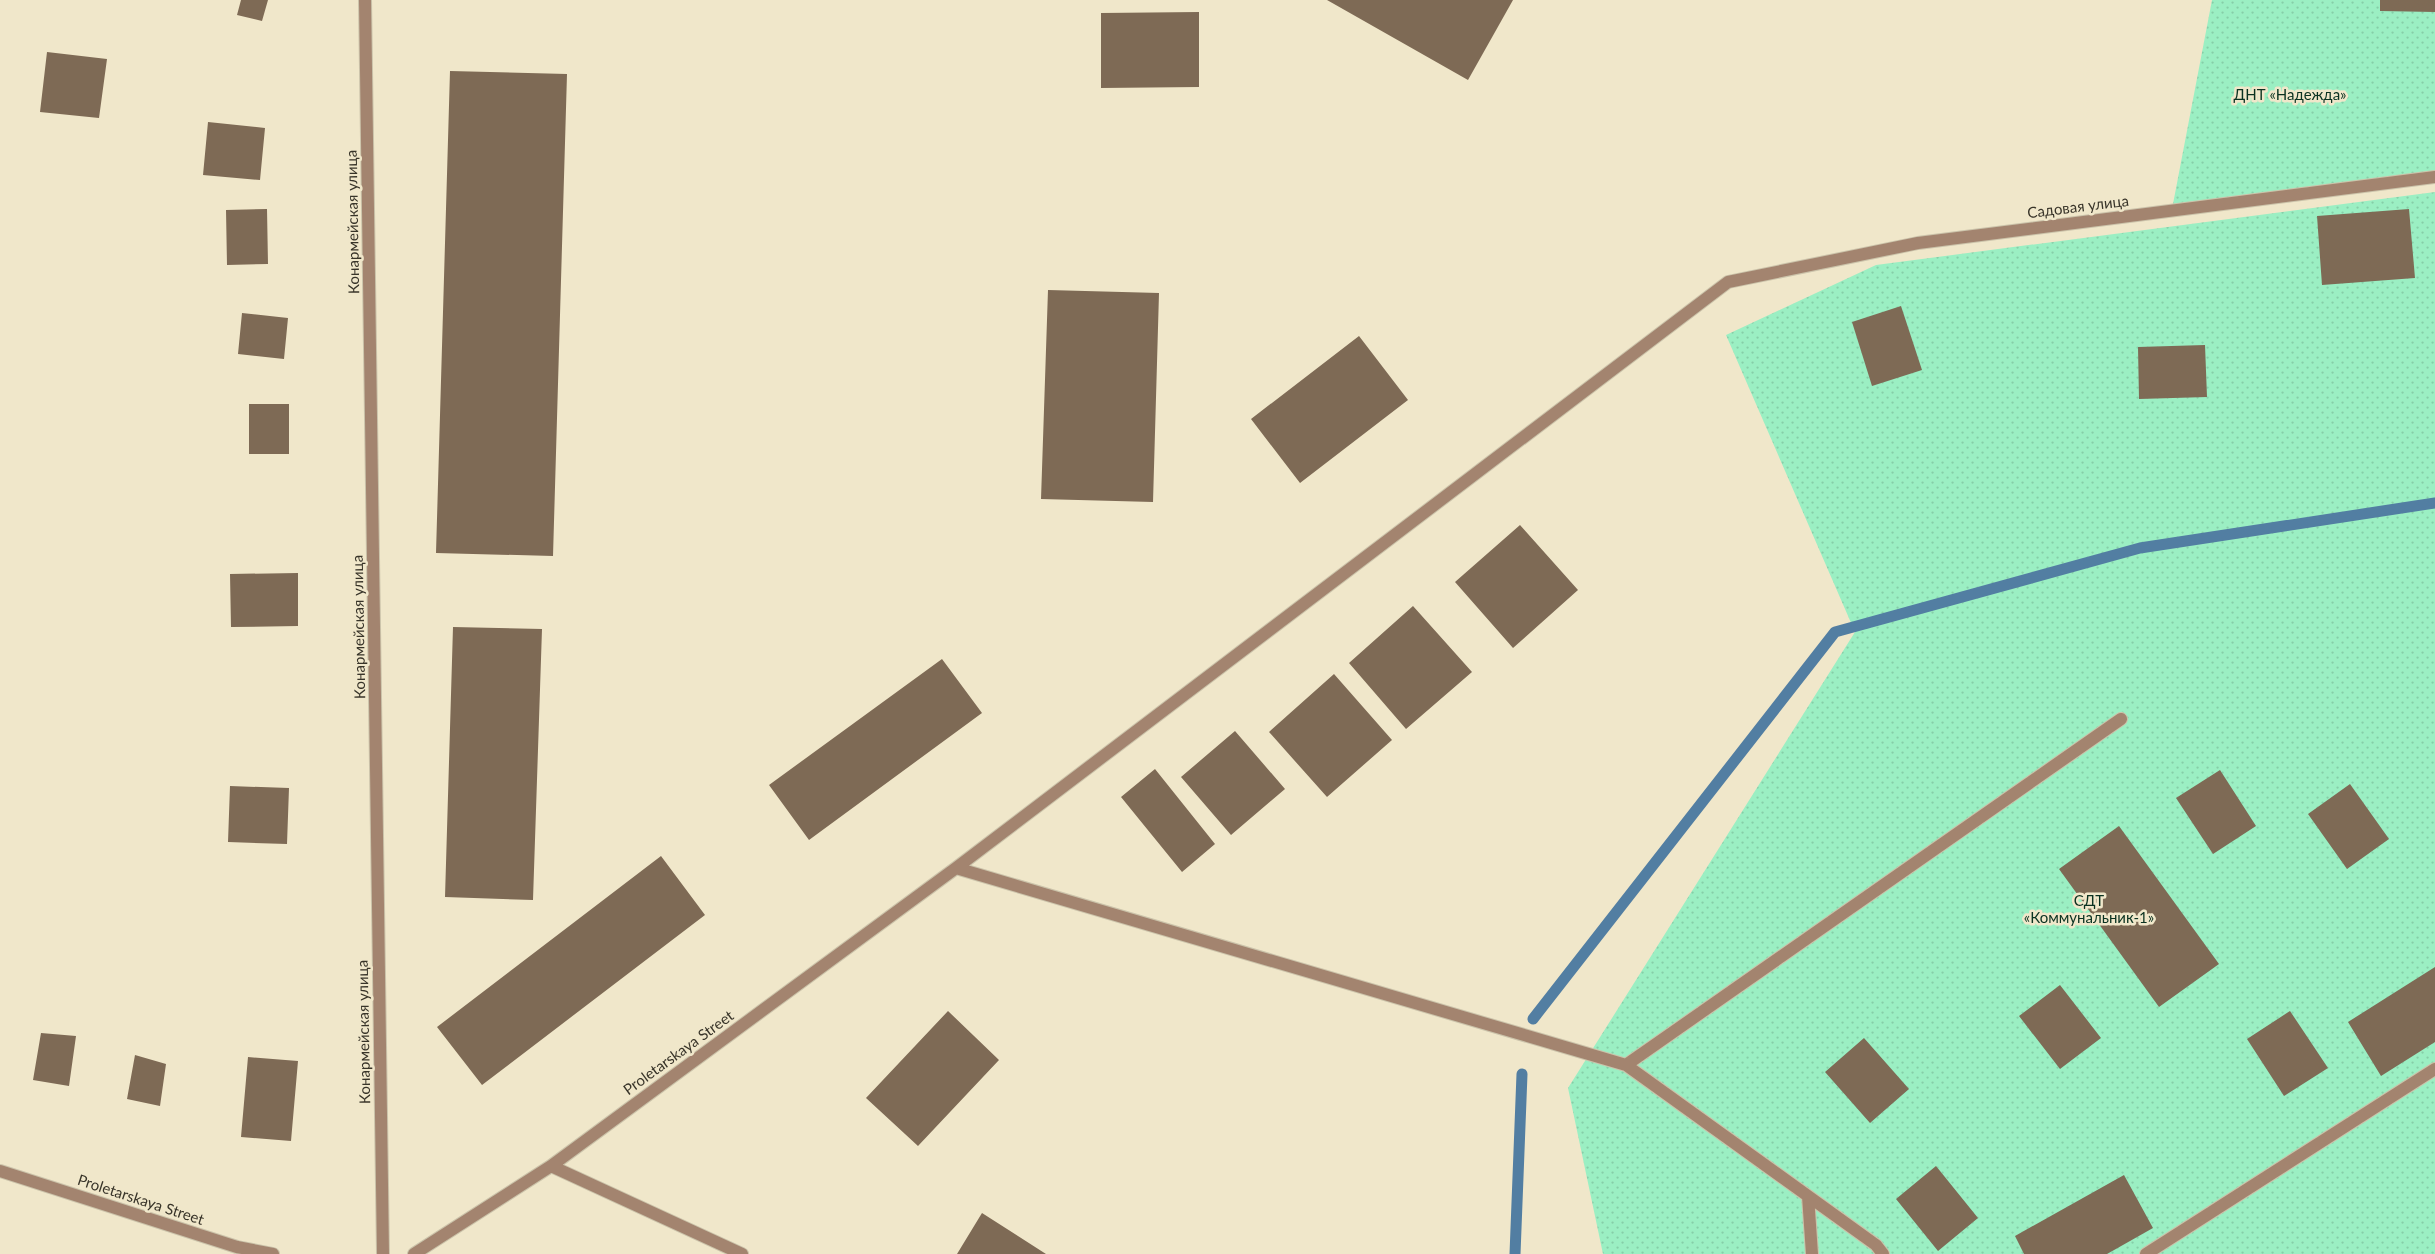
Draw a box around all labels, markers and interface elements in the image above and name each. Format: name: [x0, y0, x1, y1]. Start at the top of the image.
park label: ДНТ «Надежда»: [2233, 85, 2347, 103]
street label: Конармейская улица: [342, 150, 362, 294]
street label: Садовая улица: [2026, 191, 2130, 221]
street label: Конармейская улица: [348, 555, 368, 699]
park label: СДТ «Коммунальник-1»: [2024, 891, 2154, 926]
street label: Конармейская улица: [353, 960, 373, 1104]
street label: Proletarskaya Street: [619, 1006, 737, 1098]
street label: Proletarskaya Street: [75, 1170, 207, 1228]

